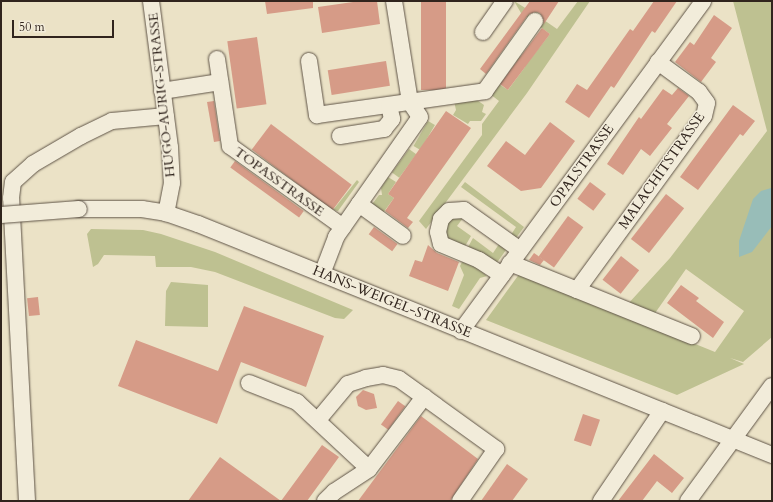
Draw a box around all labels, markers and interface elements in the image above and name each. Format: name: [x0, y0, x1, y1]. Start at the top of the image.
scale bar: [14, 12, 116, 38]
street label: HUGO-AURIG-STRASSE: [145, 12, 179, 178]
text: 50 m: [19, 19, 45, 35]
street label: MALACHITSTRASSE: [615, 109, 709, 233]
street label: OPALSTRASSE: [546, 121, 618, 211]
street label: TOPASSTRASSE: [231, 144, 327, 220]
street label: HANS-WEIGEL-STRASSE: [310, 262, 474, 342]

